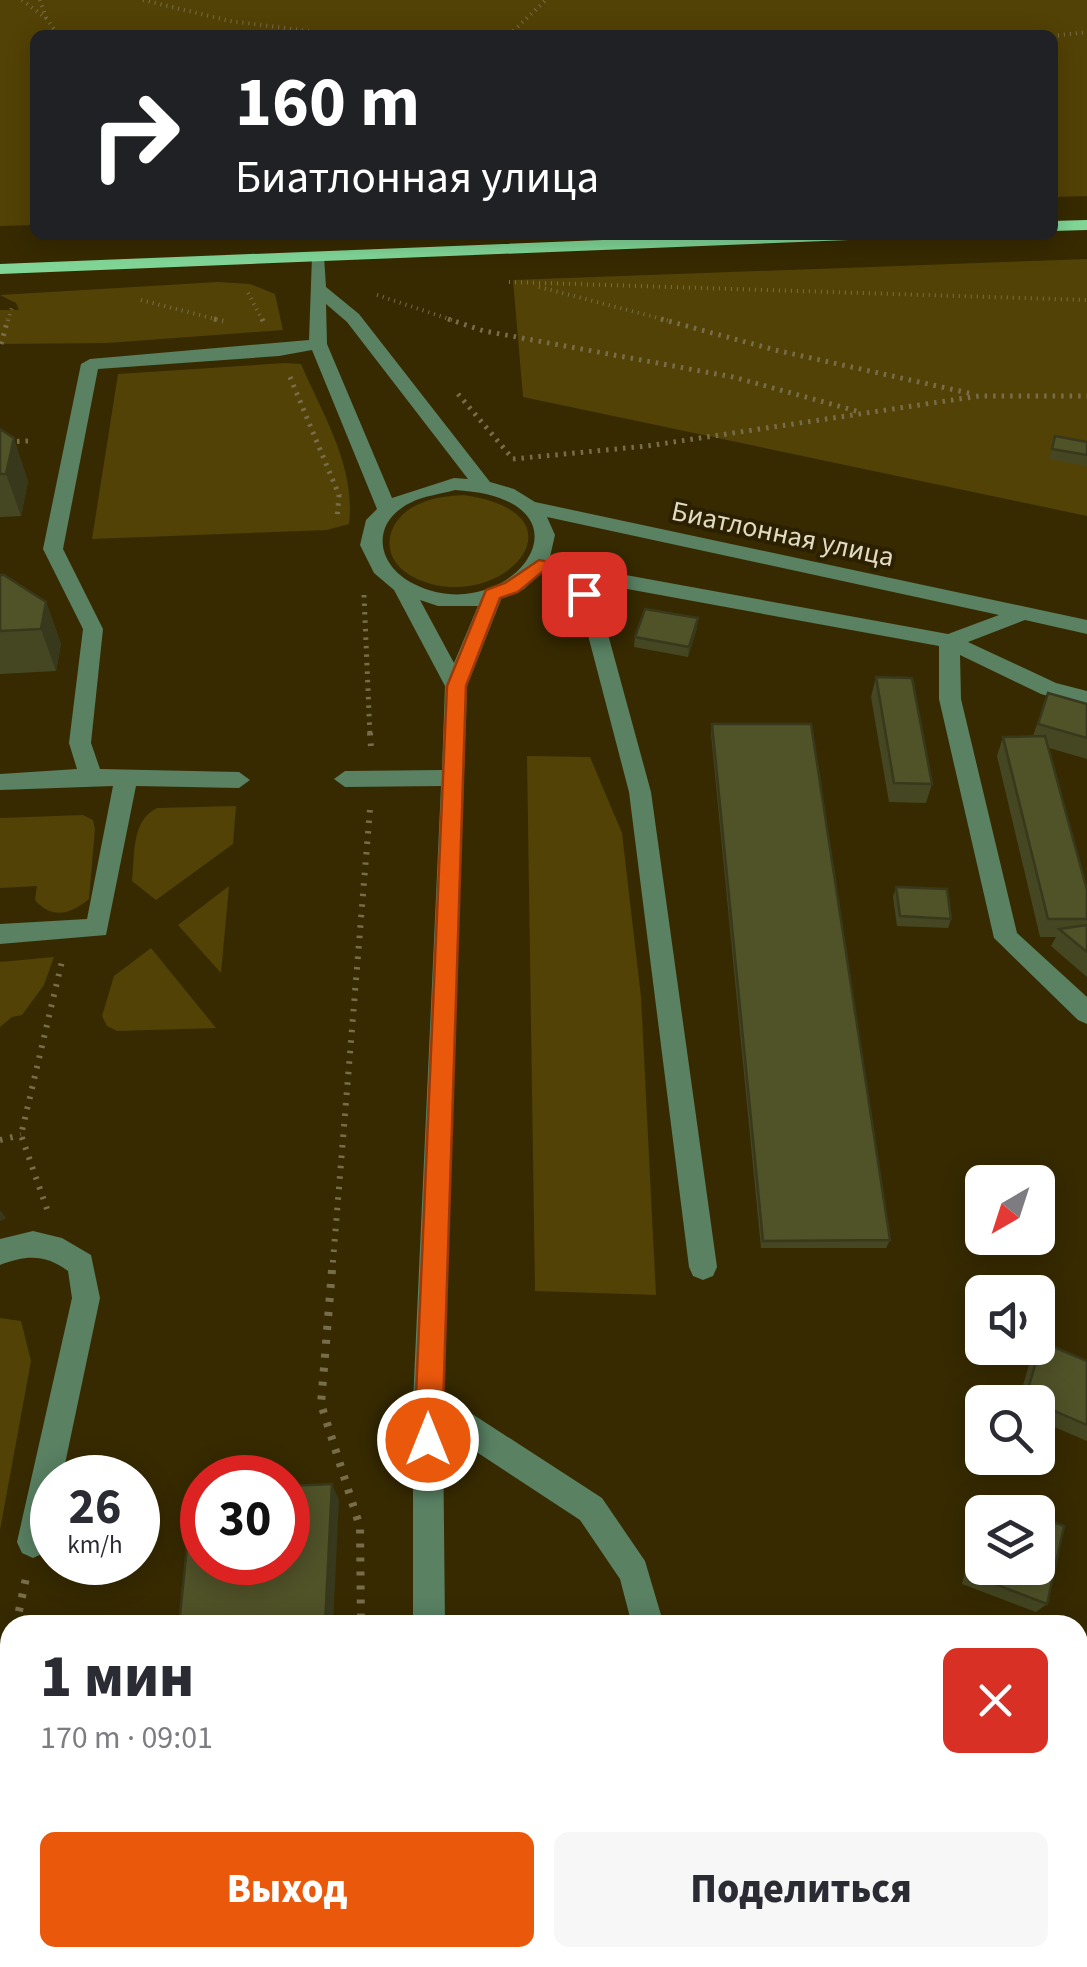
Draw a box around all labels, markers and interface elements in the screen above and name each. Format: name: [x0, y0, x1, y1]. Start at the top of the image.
text: 160 m: [235, 53, 420, 153]
icon: right: [70, 70, 200, 200]
text: Биатлонная улица: [235, 146, 599, 210]
street label: Биатлонная улица: [668, 491, 898, 577]
pin: [542, 552, 627, 637]
icon: arrive: [557, 567, 612, 622]
north arrow: [965, 1165, 1055, 1255]
map controls: [965, 1165, 1055, 1585]
button: sound: [965, 1275, 1055, 1365]
button: search: [965, 1385, 1055, 1475]
position arrow: [376, 1388, 480, 1492]
speed limit sign: 30: [180, 1455, 310, 1585]
text: 26: [69, 1472, 121, 1543]
button: layers: [965, 1495, 1055, 1585]
text: km/h: [67, 1527, 123, 1563]
text: 1 мин: [40, 1635, 194, 1720]
button: close: [943, 1648, 1048, 1753]
text: 170 m · 09:01: [40, 1715, 213, 1761]
button: Выход: [40, 1832, 534, 1947]
button: Поделиться: [554, 1832, 1048, 1947]

